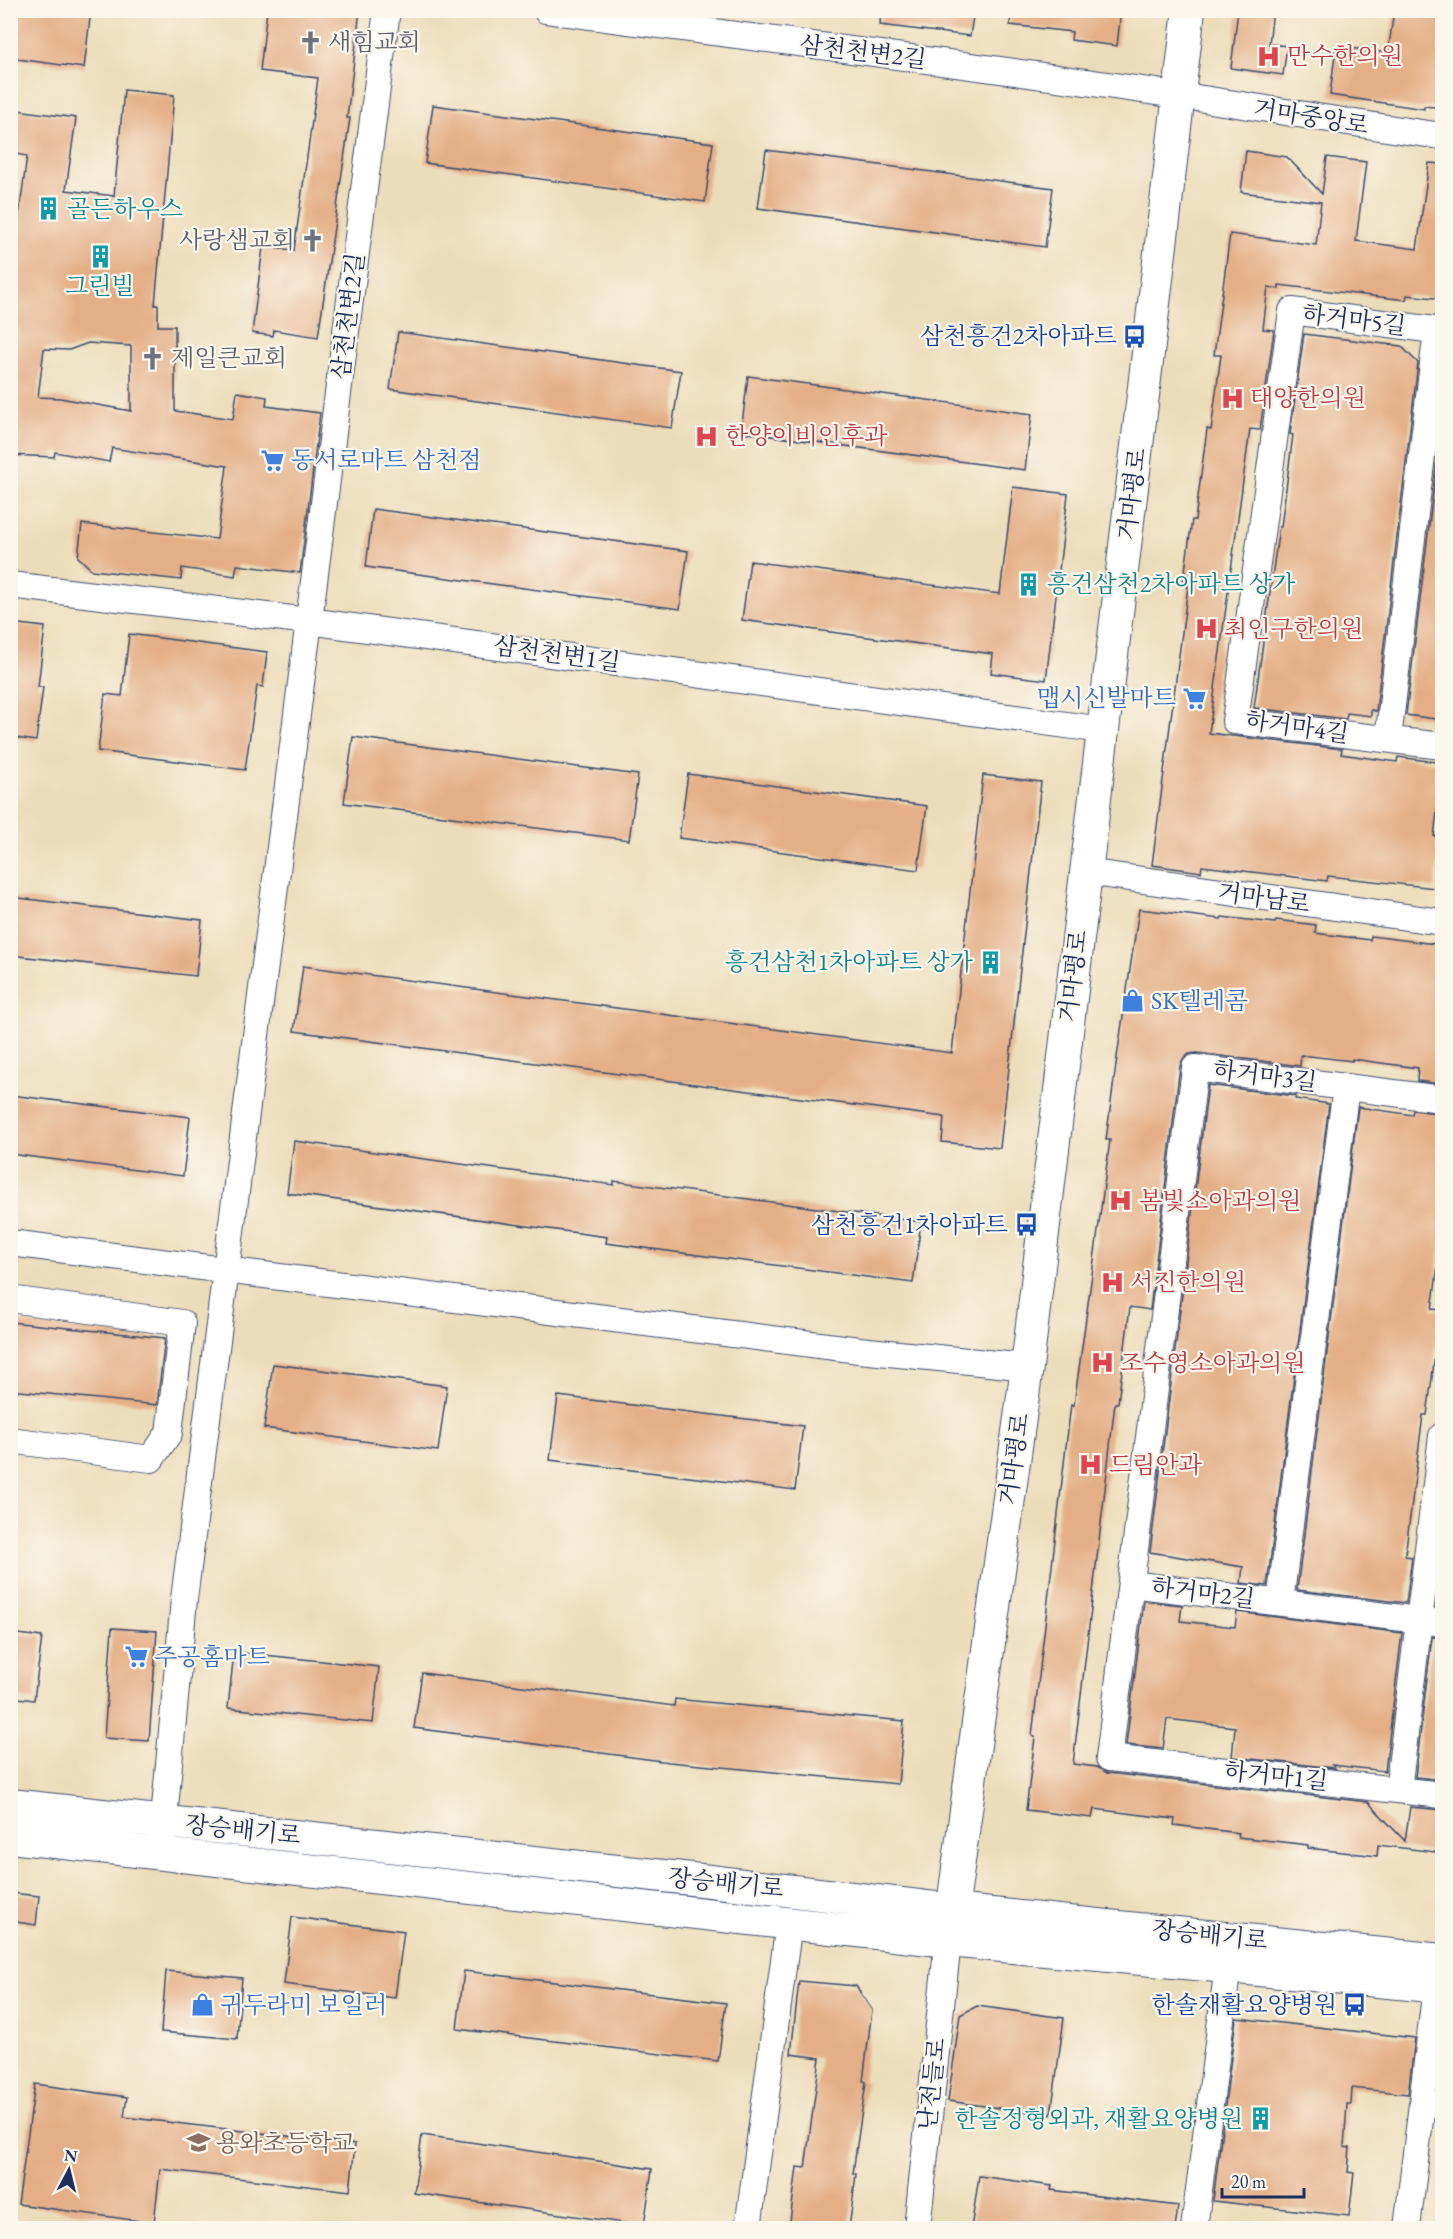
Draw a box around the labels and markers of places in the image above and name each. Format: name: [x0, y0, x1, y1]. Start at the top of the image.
place label: 새힘교회: [328, 26, 421, 57]
church icon: 새힘교회: [297, 29, 323, 55]
place label: 만수한의원: [1287, 40, 1403, 71]
hospital icon: 만수한의원: [1256, 43, 1282, 69]
place label: 골든하우스: [67, 193, 183, 224]
building icon: 골든하우스: [36, 196, 62, 222]
place label: 사랑샘교회: [179, 224, 295, 255]
church icon: 사랑샘교회: [300, 227, 326, 253]
building icon: 그린빌: [87, 243, 113, 269]
place label: 그린빌: [65, 270, 135, 301]
place label: 삼천흥건2차아파트: [920, 320, 1117, 351]
bus stop icon: 삼천흥건2차아파트: [1122, 323, 1148, 349]
place label: 제일큰교회: [171, 342, 287, 373]
church icon: 제일큰교회: [140, 345, 166, 371]
place label: 태양한의원: [1250, 382, 1366, 413]
hospital icon: 태양한의원: [1219, 385, 1245, 411]
place label: 한양이비인후과: [725, 420, 888, 451]
hospital icon: 한양이비인후과: [694, 423, 720, 449]
place label: 동서로마트 삼천점: [291, 444, 481, 475]
supermarket icon: 동서로마트 삼천점: [260, 447, 286, 473]
place label: 흥건삼천2차아파트 상가: [1047, 568, 1295, 599]
building icon: 흥건삼천2차아파트 상가: [1016, 571, 1042, 597]
place label: 최인구한의원: [1224, 613, 1363, 644]
hospital icon: 최인구한의원: [1193, 616, 1219, 642]
place label: 맵시신발마트: [1037, 682, 1176, 713]
supermarket icon: 맵시신발마트: [1181, 685, 1207, 711]
place label: 흥건삼천1차아파트 상가: [725, 946, 973, 977]
building icon: 흥건삼천1차아파트 상가: [978, 949, 1004, 975]
place label: SK텔레콤: [1151, 985, 1248, 1016]
shop icon: SK텔레콤: [1120, 988, 1146, 1014]
place label: 봄빛소아과의원: [1139, 1185, 1301, 1216]
hospital icon: 봄빛소아과의원: [1108, 1188, 1134, 1214]
place label: 삼천흥건1차아파트: [811, 1209, 1008, 1240]
bus stop icon: 삼천흥건1차아파트: [1013, 1212, 1039, 1238]
place label: 서진한의원: [1130, 1266, 1246, 1297]
hospital icon: 서진한의원: [1099, 1269, 1125, 1295]
place label: 조수영소아과의원: [1120, 1347, 1305, 1378]
hospital icon: 조수영소아과의원: [1089, 1350, 1115, 1376]
place label: 드림안과: [1109, 1449, 1203, 1480]
hospital icon: 드림안과: [1078, 1452, 1104, 1478]
place label: 주공홈마트: [154, 1641, 270, 1672]
supermarket icon: 주공홈마트: [123, 1644, 149, 1670]
place label: 귀두라미 보일러: [220, 1989, 387, 2020]
place label: 한솔재활요양병원: [1152, 1989, 1337, 2020]
shop icon: 귀두라미 보일러: [189, 1992, 215, 2018]
bus stop icon: 한솔재활요양병원: [1342, 1992, 1368, 2018]
place label: 한솔정형외과, 재활요양병원: [954, 2103, 1243, 2134]
building icon: 한솔정형외과, 재활요양병원: [1248, 2106, 1274, 2132]
place label: 용와초등학교: [216, 2127, 355, 2158]
school or university icon: 용와초등학교: [185, 2130, 211, 2156]

